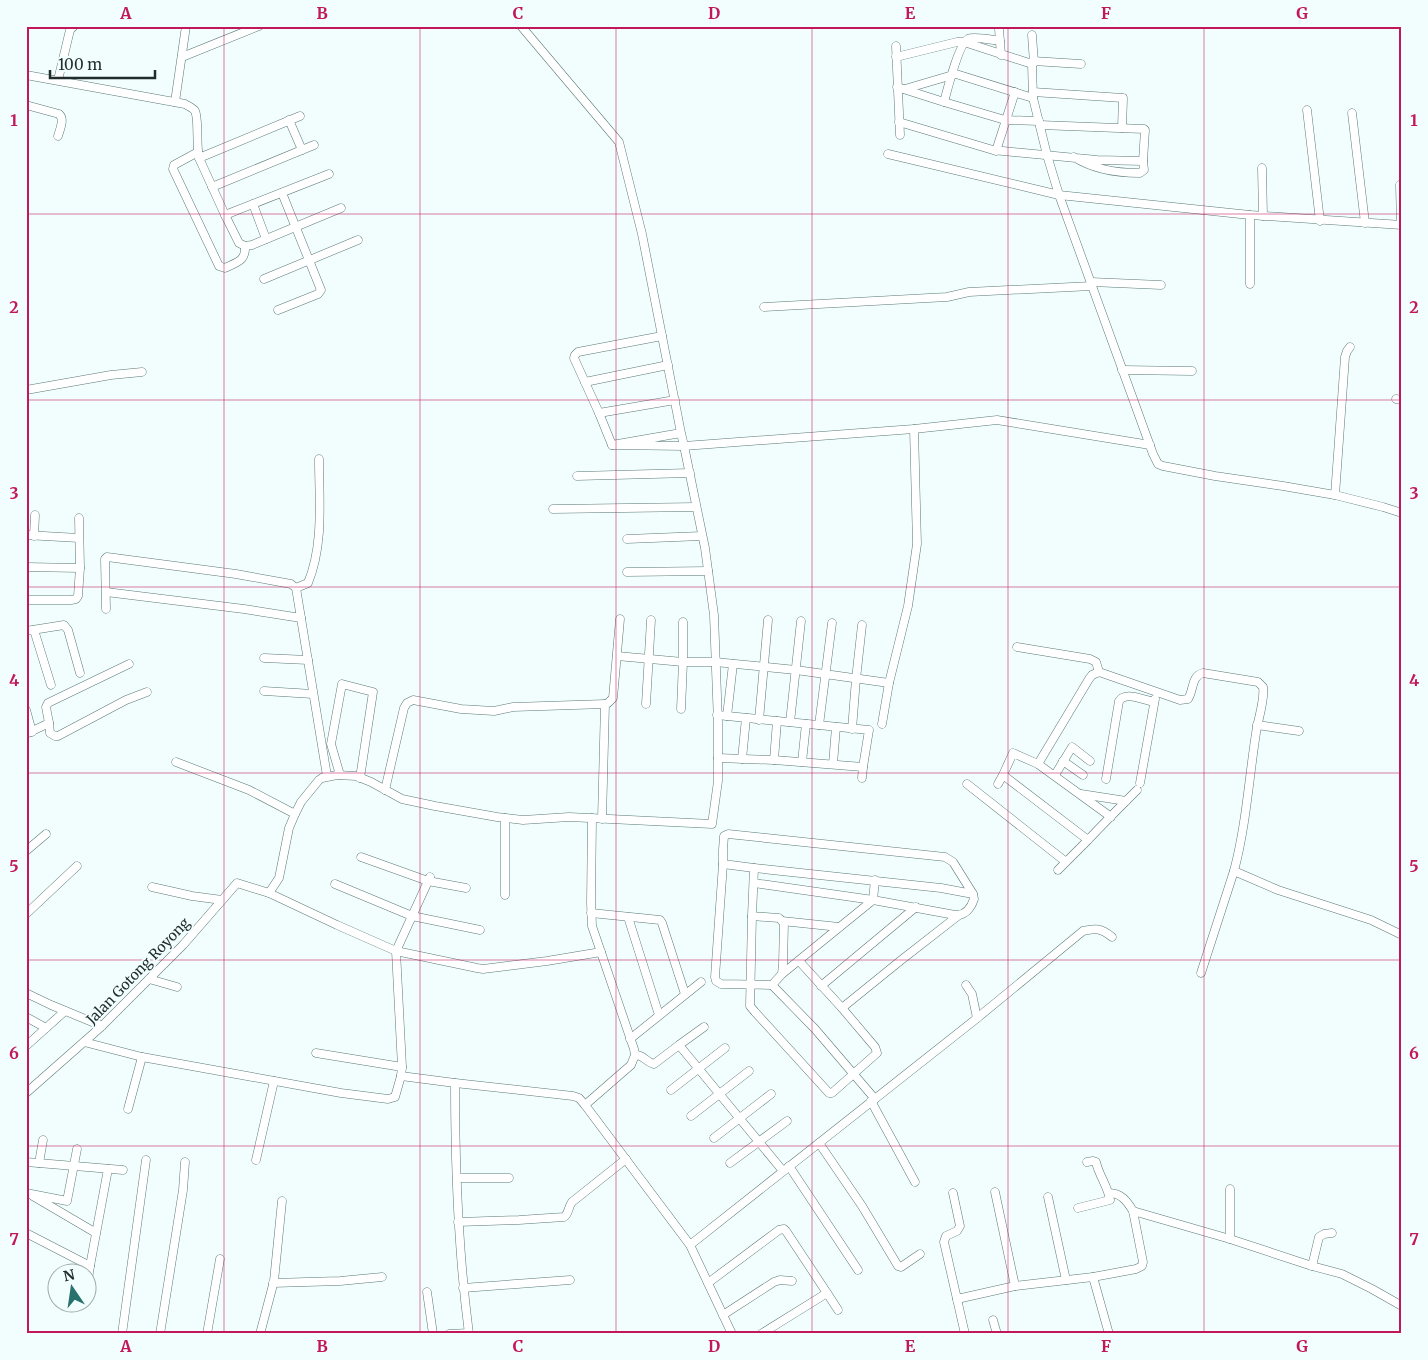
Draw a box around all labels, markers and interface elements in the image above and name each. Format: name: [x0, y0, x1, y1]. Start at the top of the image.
text: A: [119, 3, 132, 23]
text: B: [316, 3, 328, 23]
text: C: [513, 3, 523, 23]
text: D: [708, 3, 720, 23]
text: E: [905, 3, 916, 23]
text: F: [1101, 3, 1111, 23]
text: G: [1296, 3, 1308, 23]
scale bar: [50, 48, 155, 80]
text: 100 m: [58, 55, 102, 74]
text: 1: [10, 110, 18, 130]
text: 1: [1410, 110, 1418, 130]
text: 2: [9, 297, 19, 317]
text: 2: [1409, 297, 1419, 317]
text: 3: [9, 483, 19, 503]
text: 3: [1409, 483, 1419, 503]
text: 4: [9, 670, 19, 690]
text: 4: [1409, 670, 1419, 690]
text: 5: [9, 856, 19, 876]
text: 5: [1409, 856, 1419, 876]
street label: Jalan Gotong Royong: [82, 914, 194, 1029]
text: 6: [9, 1043, 19, 1063]
text: 6: [1409, 1043, 1419, 1063]
text: 7: [9, 1229, 19, 1249]
text: 7: [1409, 1229, 1419, 1249]
north arrow: [48, 1262, 98, 1312]
text: N: [62, 1265, 76, 1285]
text: A: [119, 1336, 132, 1356]
text: B: [316, 1336, 328, 1356]
text: C: [513, 1336, 523, 1356]
text: D: [708, 1336, 720, 1356]
text: E: [905, 1336, 916, 1356]
text: F: [1101, 1336, 1111, 1356]
text: G: [1296, 1336, 1308, 1356]

